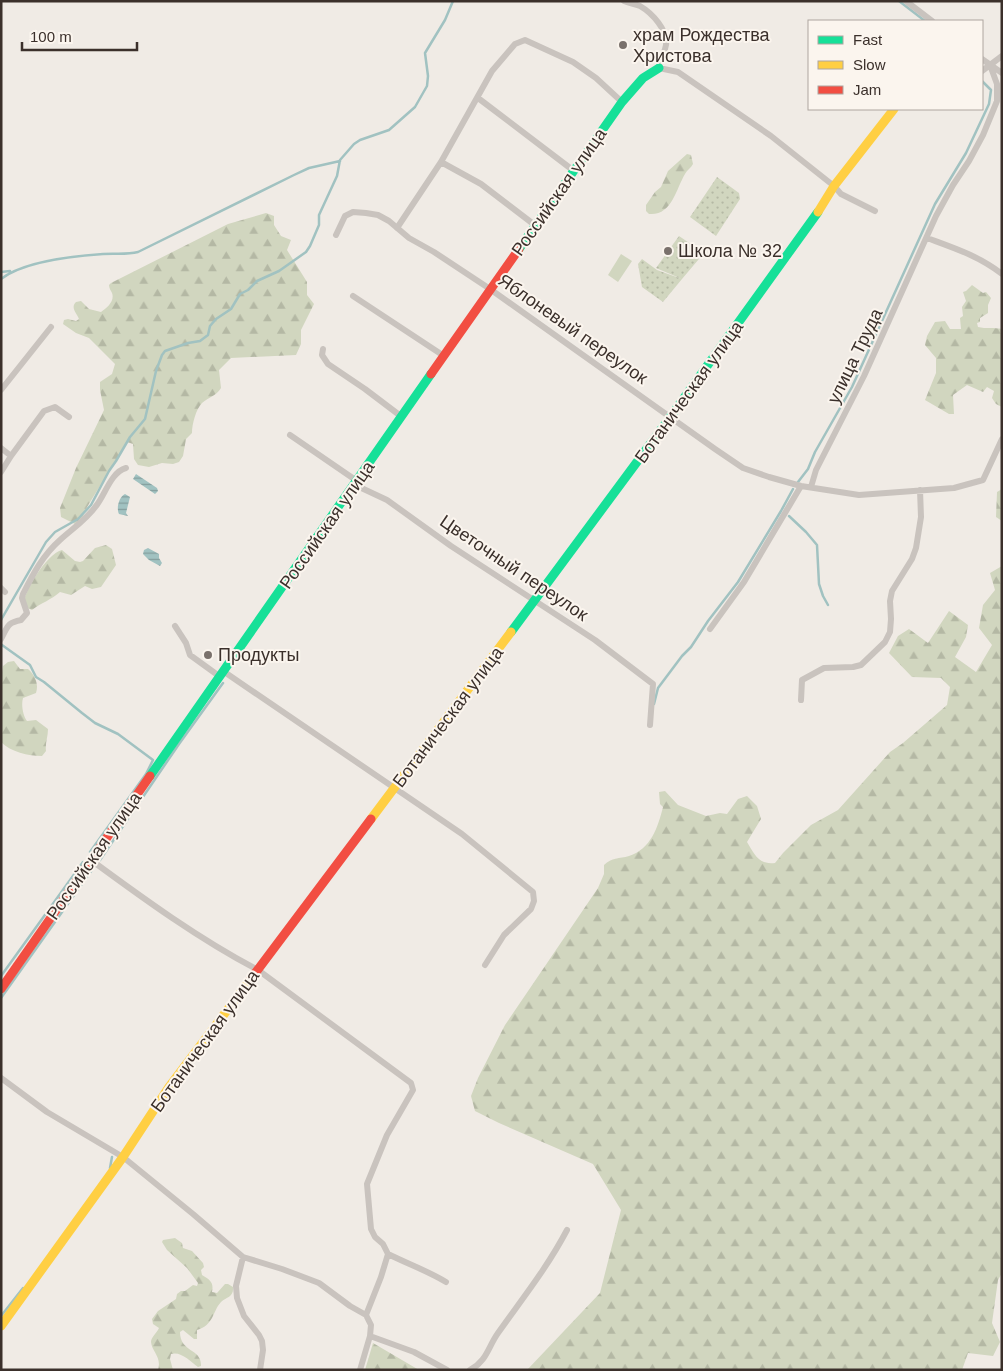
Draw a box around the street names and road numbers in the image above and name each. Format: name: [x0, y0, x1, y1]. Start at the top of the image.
street label: Российская улица: [508, 124, 611, 260]
street label: Яблоневый переулок: [495, 270, 652, 388]
street label: улица Труда: [823, 304, 887, 407]
street label: Ботаническая улица: [631, 316, 748, 467]
street label: Российская улица: [276, 457, 379, 593]
street label: Цветочный переулок: [436, 511, 592, 625]
street label: Ботаническая улица: [389, 642, 508, 791]
street label: Российская улица: [43, 788, 146, 924]
street label: Ботаническая улица: [147, 965, 264, 1116]

